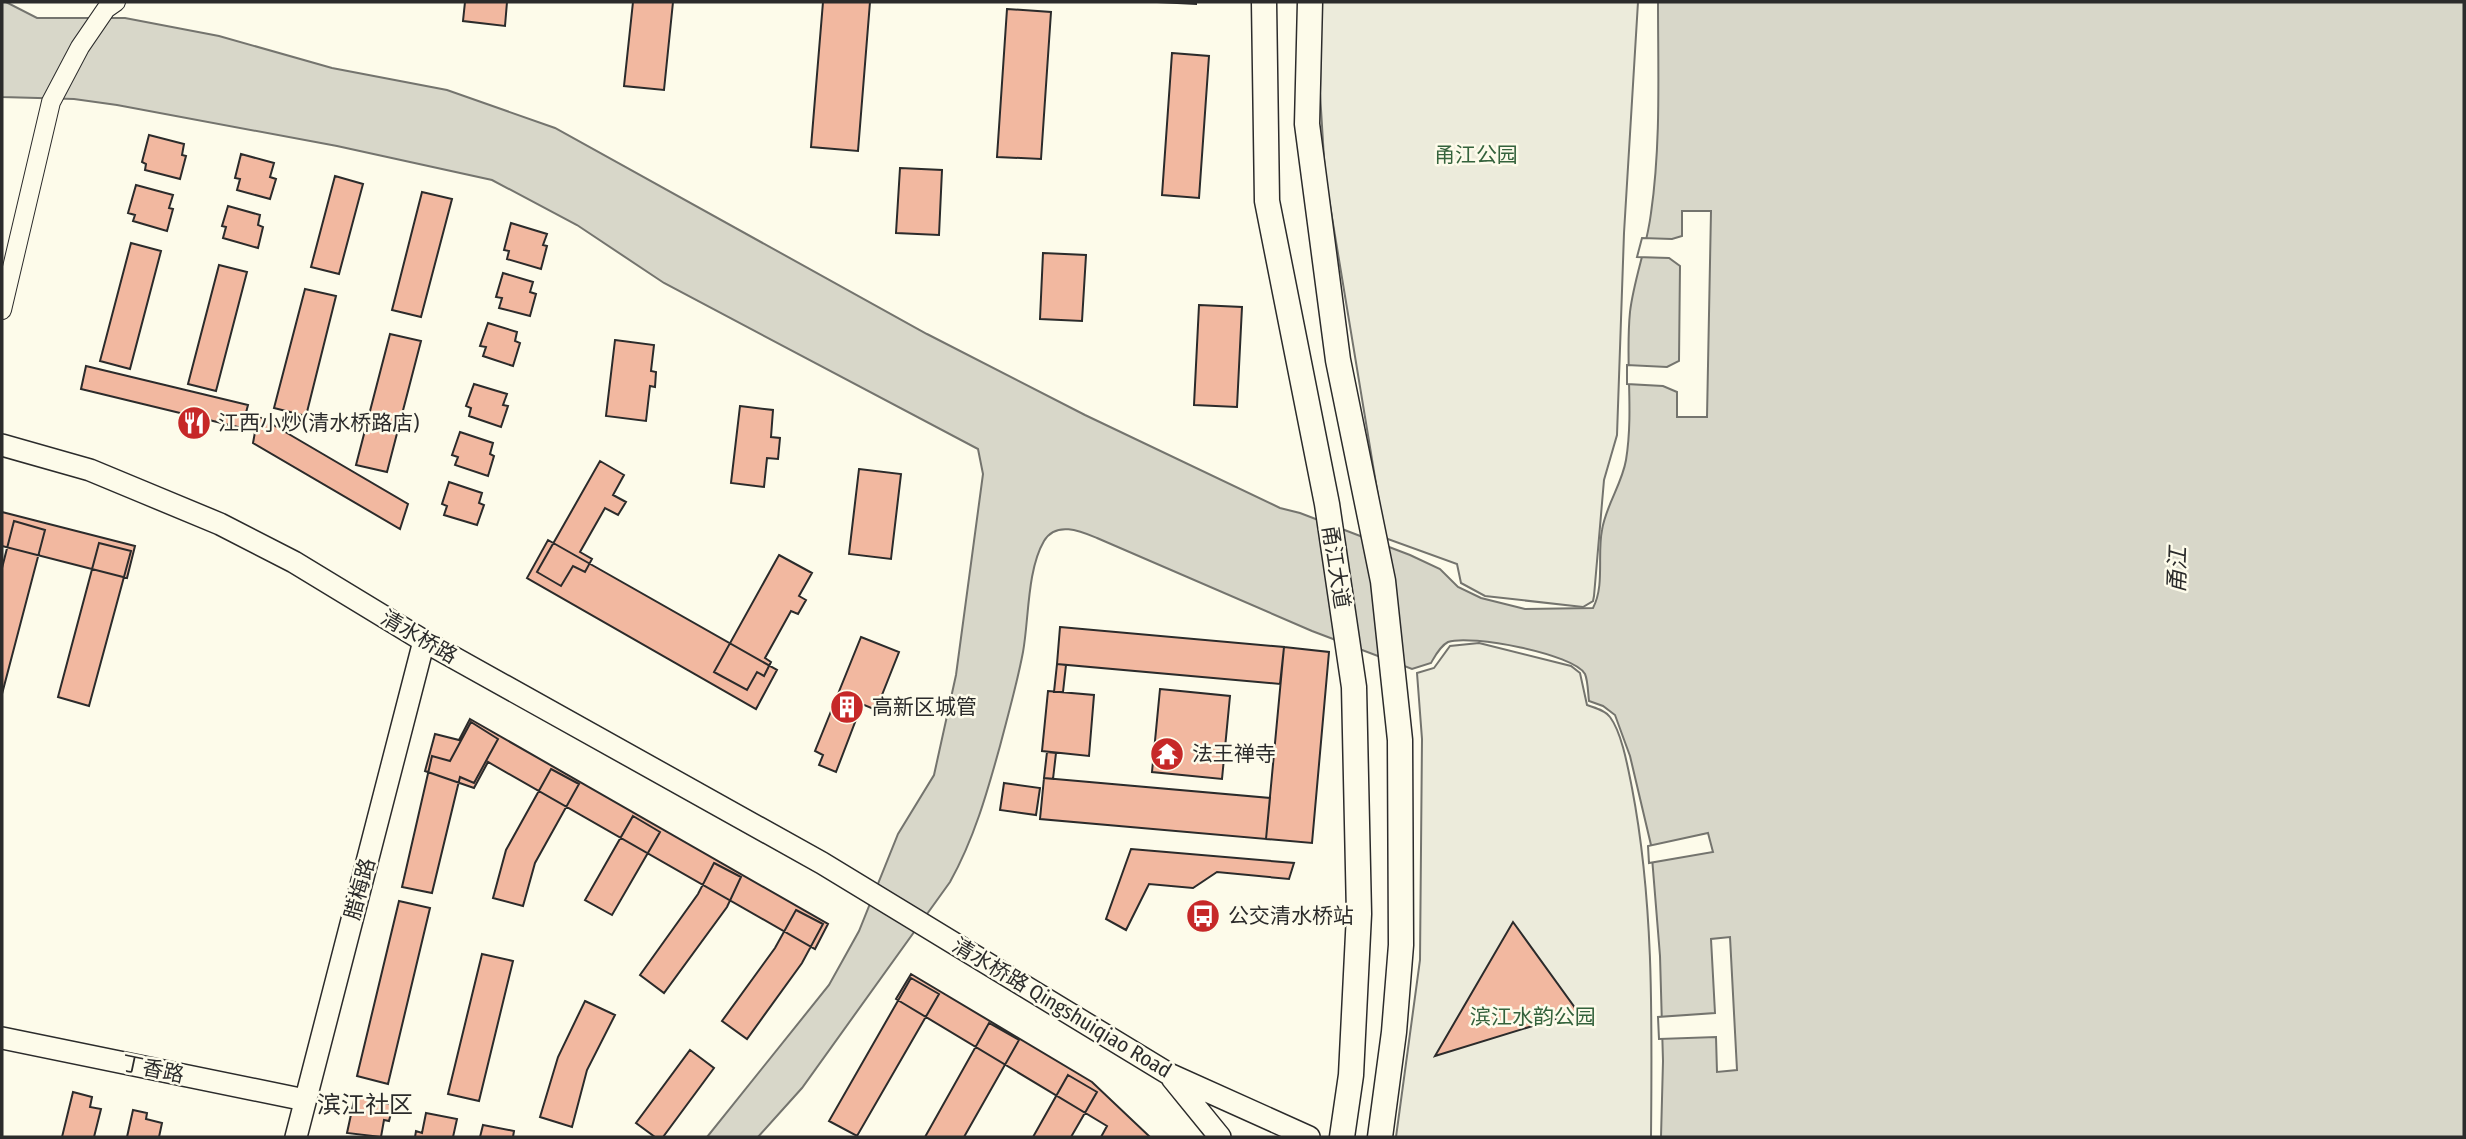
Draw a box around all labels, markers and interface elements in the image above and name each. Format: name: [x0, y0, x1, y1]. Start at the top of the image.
park label: 甬江公园: [1434, 142, 1518, 168]
restaurant icon: 江西小炒(清水桥路店): [175, 404, 213, 442]
place label: 江西小炒(清水桥路店): [218, 410, 419, 436]
street label: 甬江大道: [1317, 523, 1355, 611]
water label: 甬江: [2162, 544, 2192, 593]
street label: 清水桥路: [376, 605, 462, 669]
building icon: 高新区城管: [828, 688, 866, 726]
place label: 高新区城管: [872, 694, 977, 720]
temple icon: 法王禅寺: [1148, 735, 1186, 773]
place label: 法王禅寺: [1192, 741, 1276, 767]
street label: 腊梅路: [339, 855, 381, 923]
bus stop icon: 公交清水桥站: [1184, 897, 1222, 935]
place label: 公交清水桥站: [1228, 903, 1354, 929]
street label: 清水桥路 Qingshuiqiao Road: [948, 932, 1176, 1084]
park label: 滨江水韵公园: [1470, 1004, 1596, 1030]
street label: 丁香路: [119, 1050, 187, 1088]
district label: 滨江社区: [317, 1091, 413, 1119]

